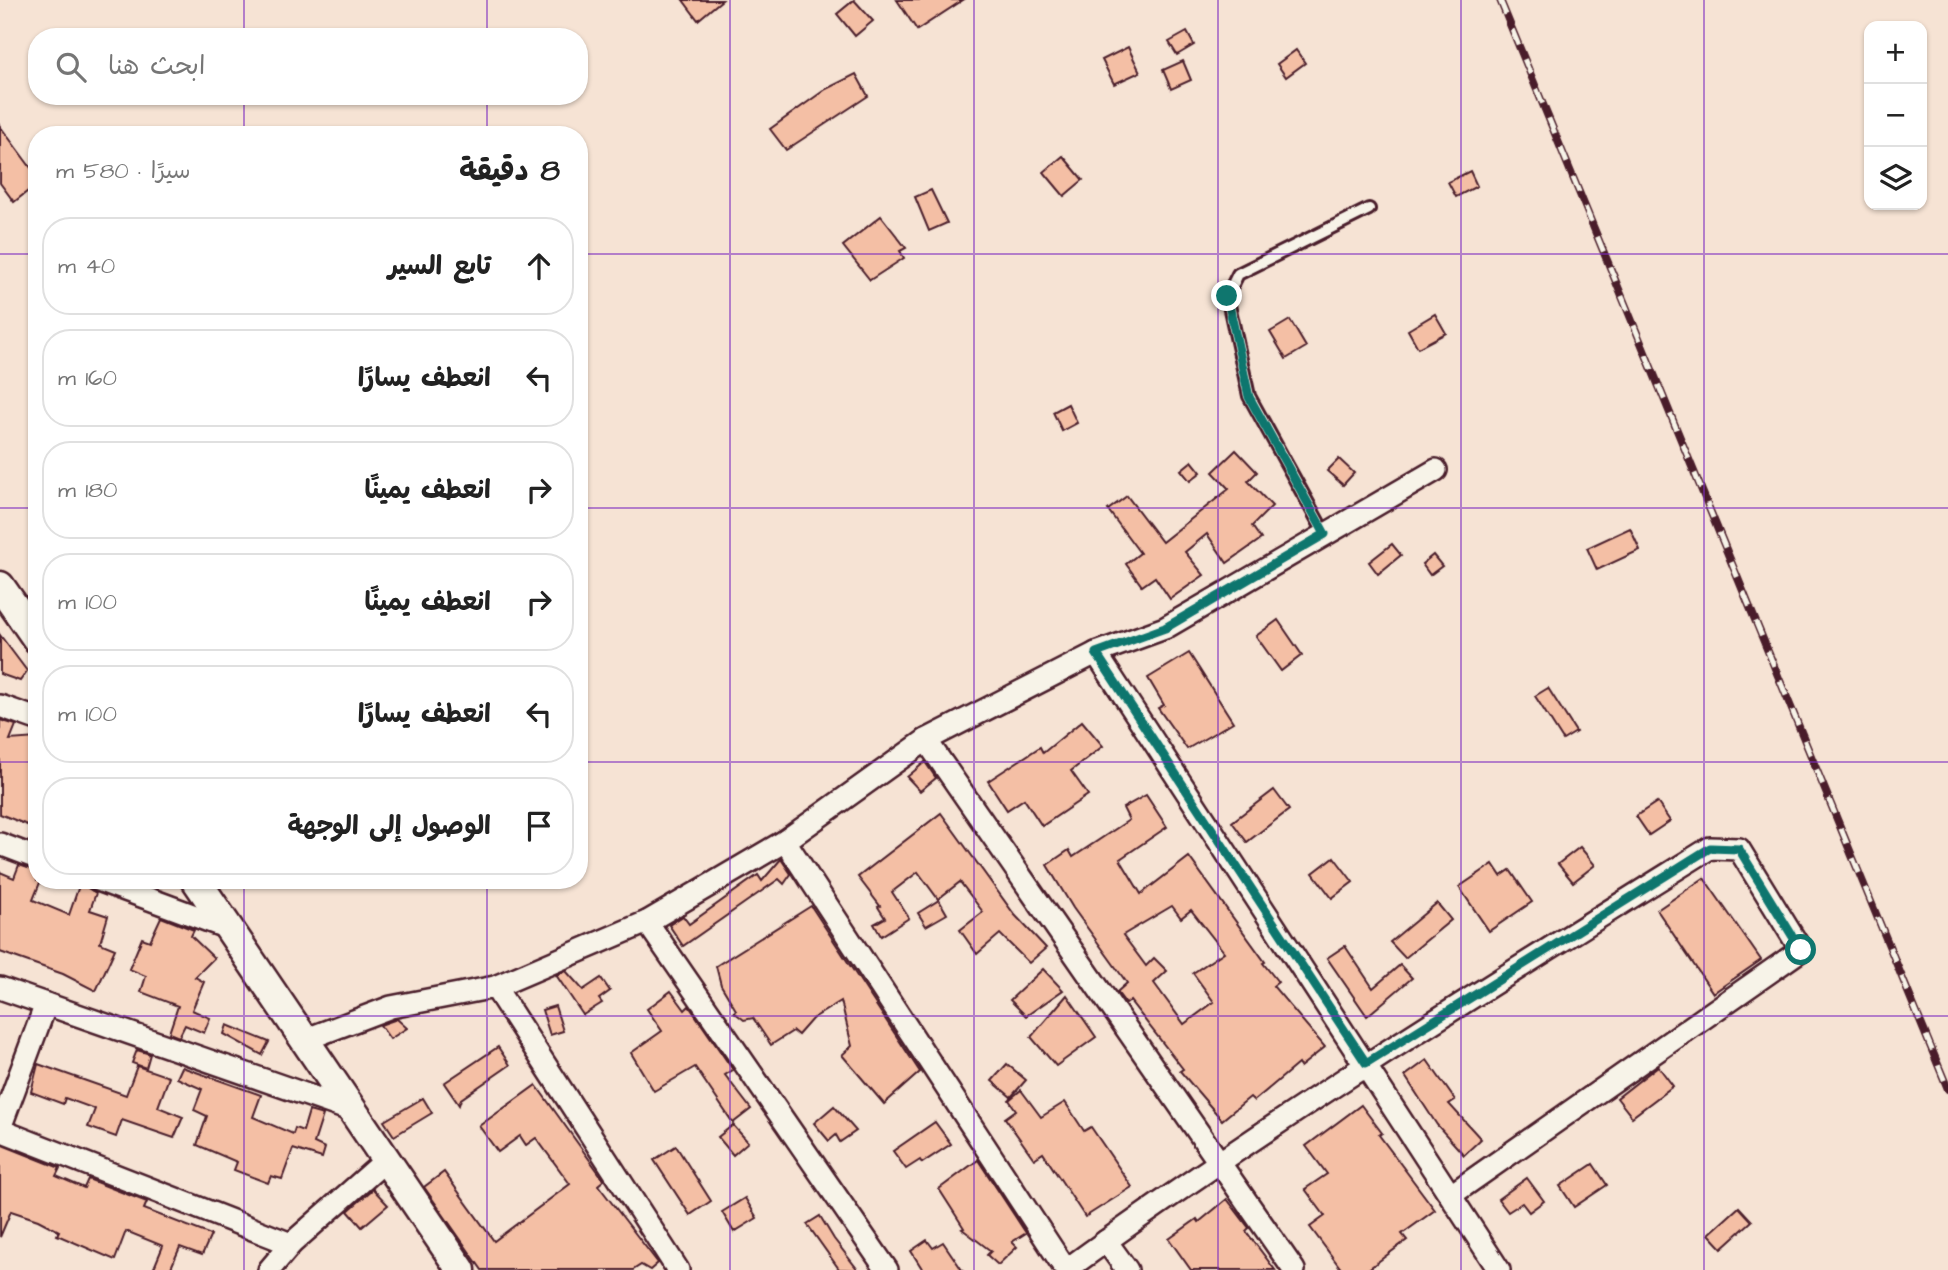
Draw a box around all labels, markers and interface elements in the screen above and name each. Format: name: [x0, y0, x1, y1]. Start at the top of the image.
map controls: [1864, 21, 1927, 210]
button: +: [1864, 21, 1927, 84]
search box: [28, 28, 588, 105]
icon: search: [52, 48, 90, 86]
text: ابحث هنا: [108, 48, 205, 84]
button: −: [1864, 84, 1927, 147]
button: layers: [1864, 147, 1927, 210]
text: 8 دقيقة: [459, 150, 560, 192]
text: سيرًا · 580 m: [56, 155, 191, 187]
icon: ahead: [520, 247, 558, 285]
text: تابع السير: [388, 248, 491, 284]
text: 40 m: [58, 250, 115, 282]
route end: [1211, 280, 1242, 311]
icon: left: [520, 359, 558, 397]
text: انعطف يسارًا: [358, 360, 491, 396]
text: 160 m: [58, 362, 117, 394]
icon: right: [520, 471, 558, 509]
text: انعطف يمينًا: [364, 472, 491, 508]
text: 180 m: [58, 474, 118, 506]
icon: right: [520, 583, 558, 621]
text: انعطف يمينًا: [364, 584, 491, 620]
text: 100 m: [58, 586, 117, 618]
icon: left: [520, 695, 558, 733]
text: انعطف يسارًا: [358, 696, 491, 732]
text: 100 m: [58, 698, 117, 730]
icon: arrive: [520, 807, 558, 845]
text: الوصول إلى الوجهة: [287, 808, 491, 844]
route start: [1785, 934, 1816, 965]

